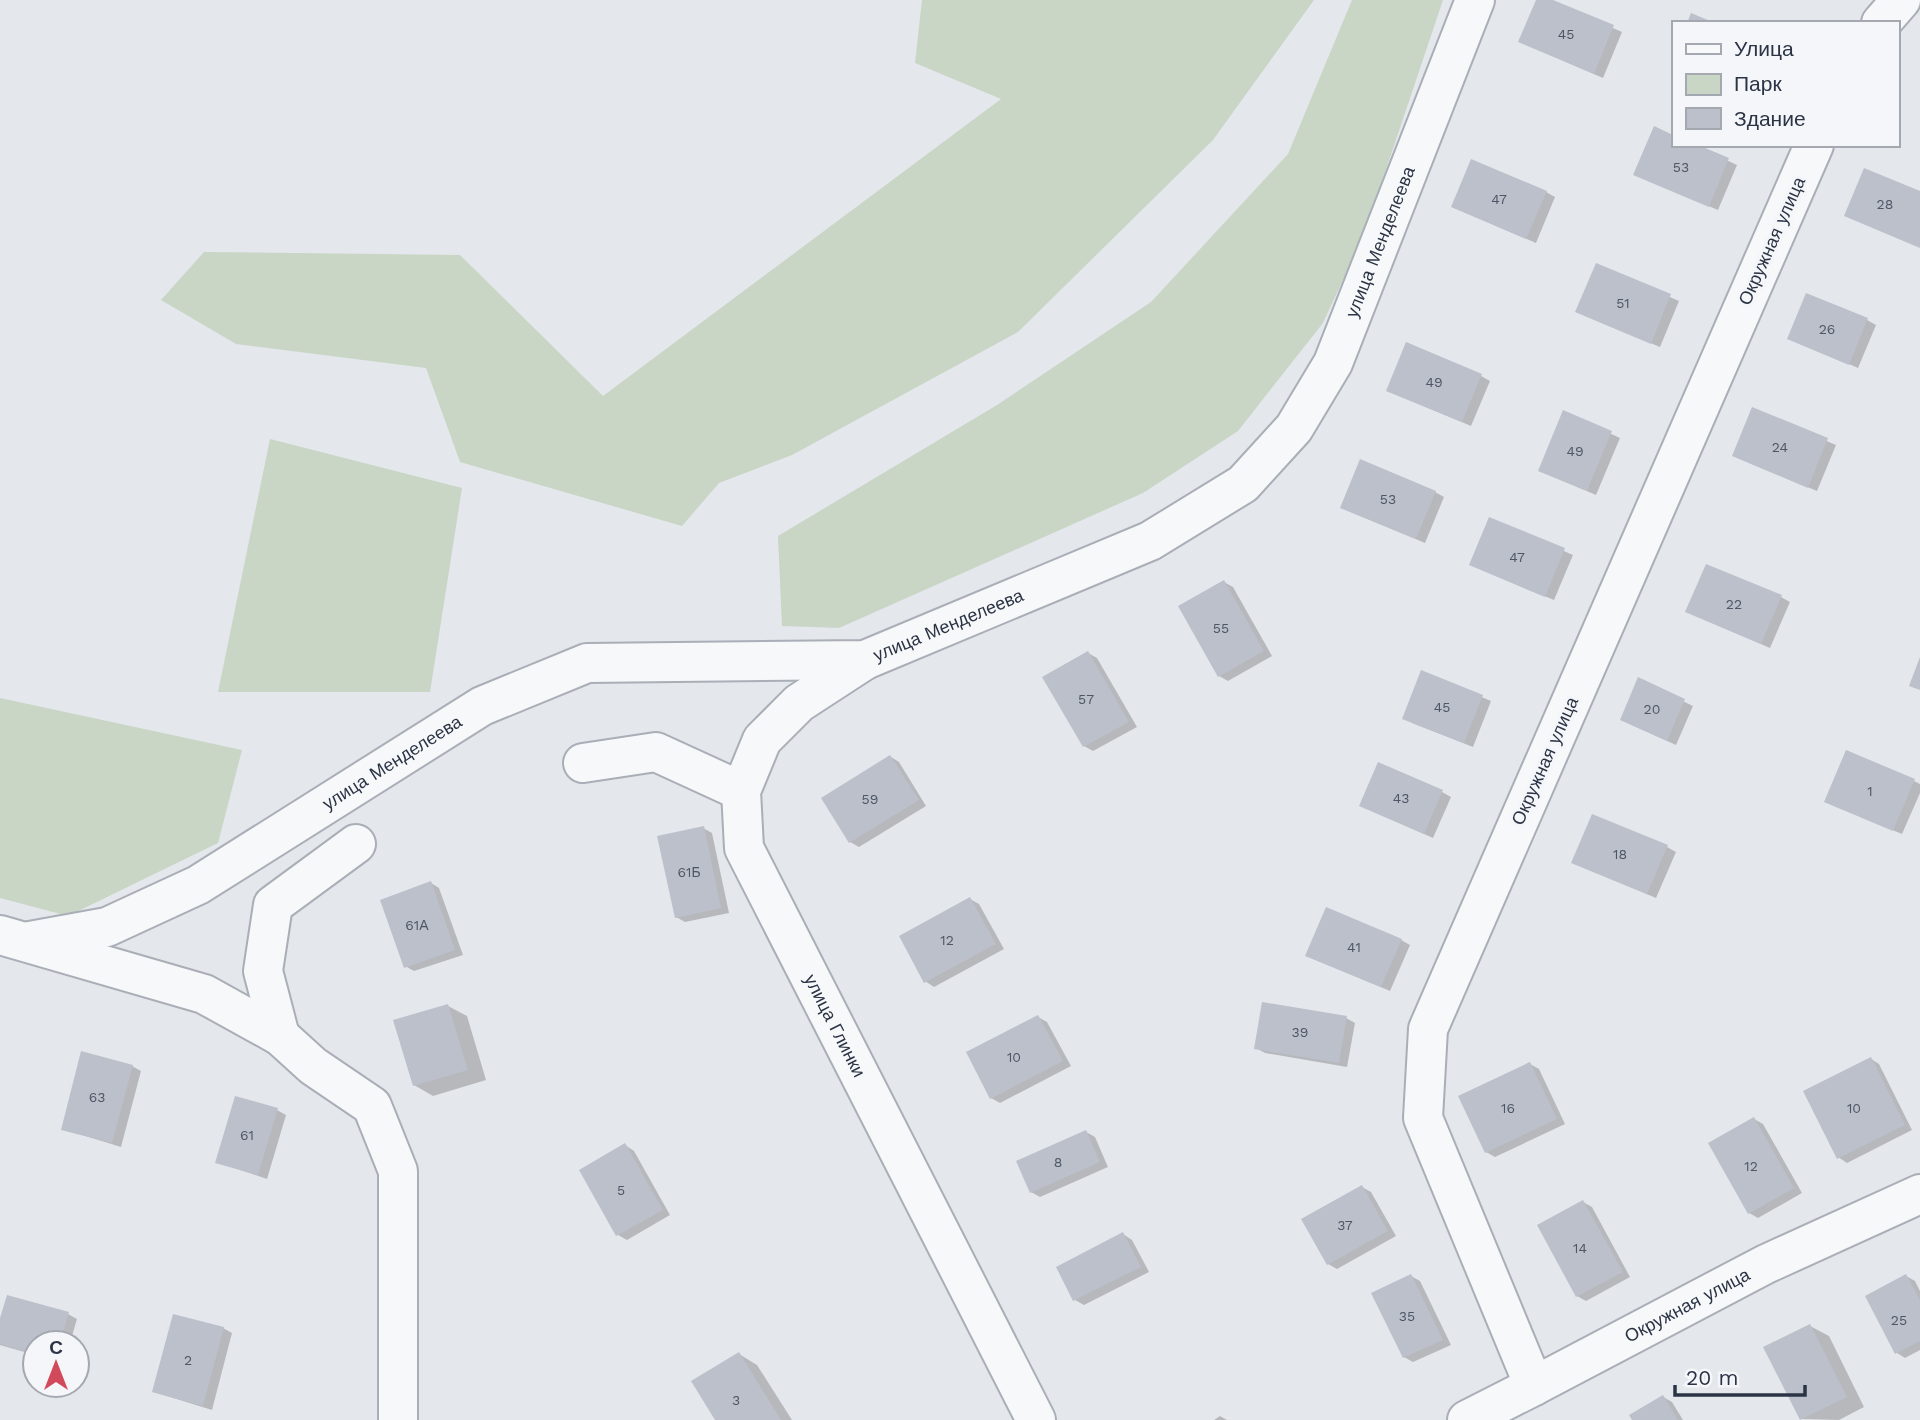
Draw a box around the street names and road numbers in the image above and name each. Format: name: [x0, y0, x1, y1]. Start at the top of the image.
street label: улица Менделеева: [1341, 162, 1419, 321]
street label: Окружная улица: [1734, 172, 1810, 308]
street label: улица Менделеева: [870, 584, 1027, 665]
street label: Окружная улица: [1507, 692, 1583, 828]
street label: улица Менделеева: [318, 710, 466, 814]
street label: улица Глинки: [800, 971, 870, 1081]
street label: Окружная улица: [1621, 1263, 1754, 1346]

